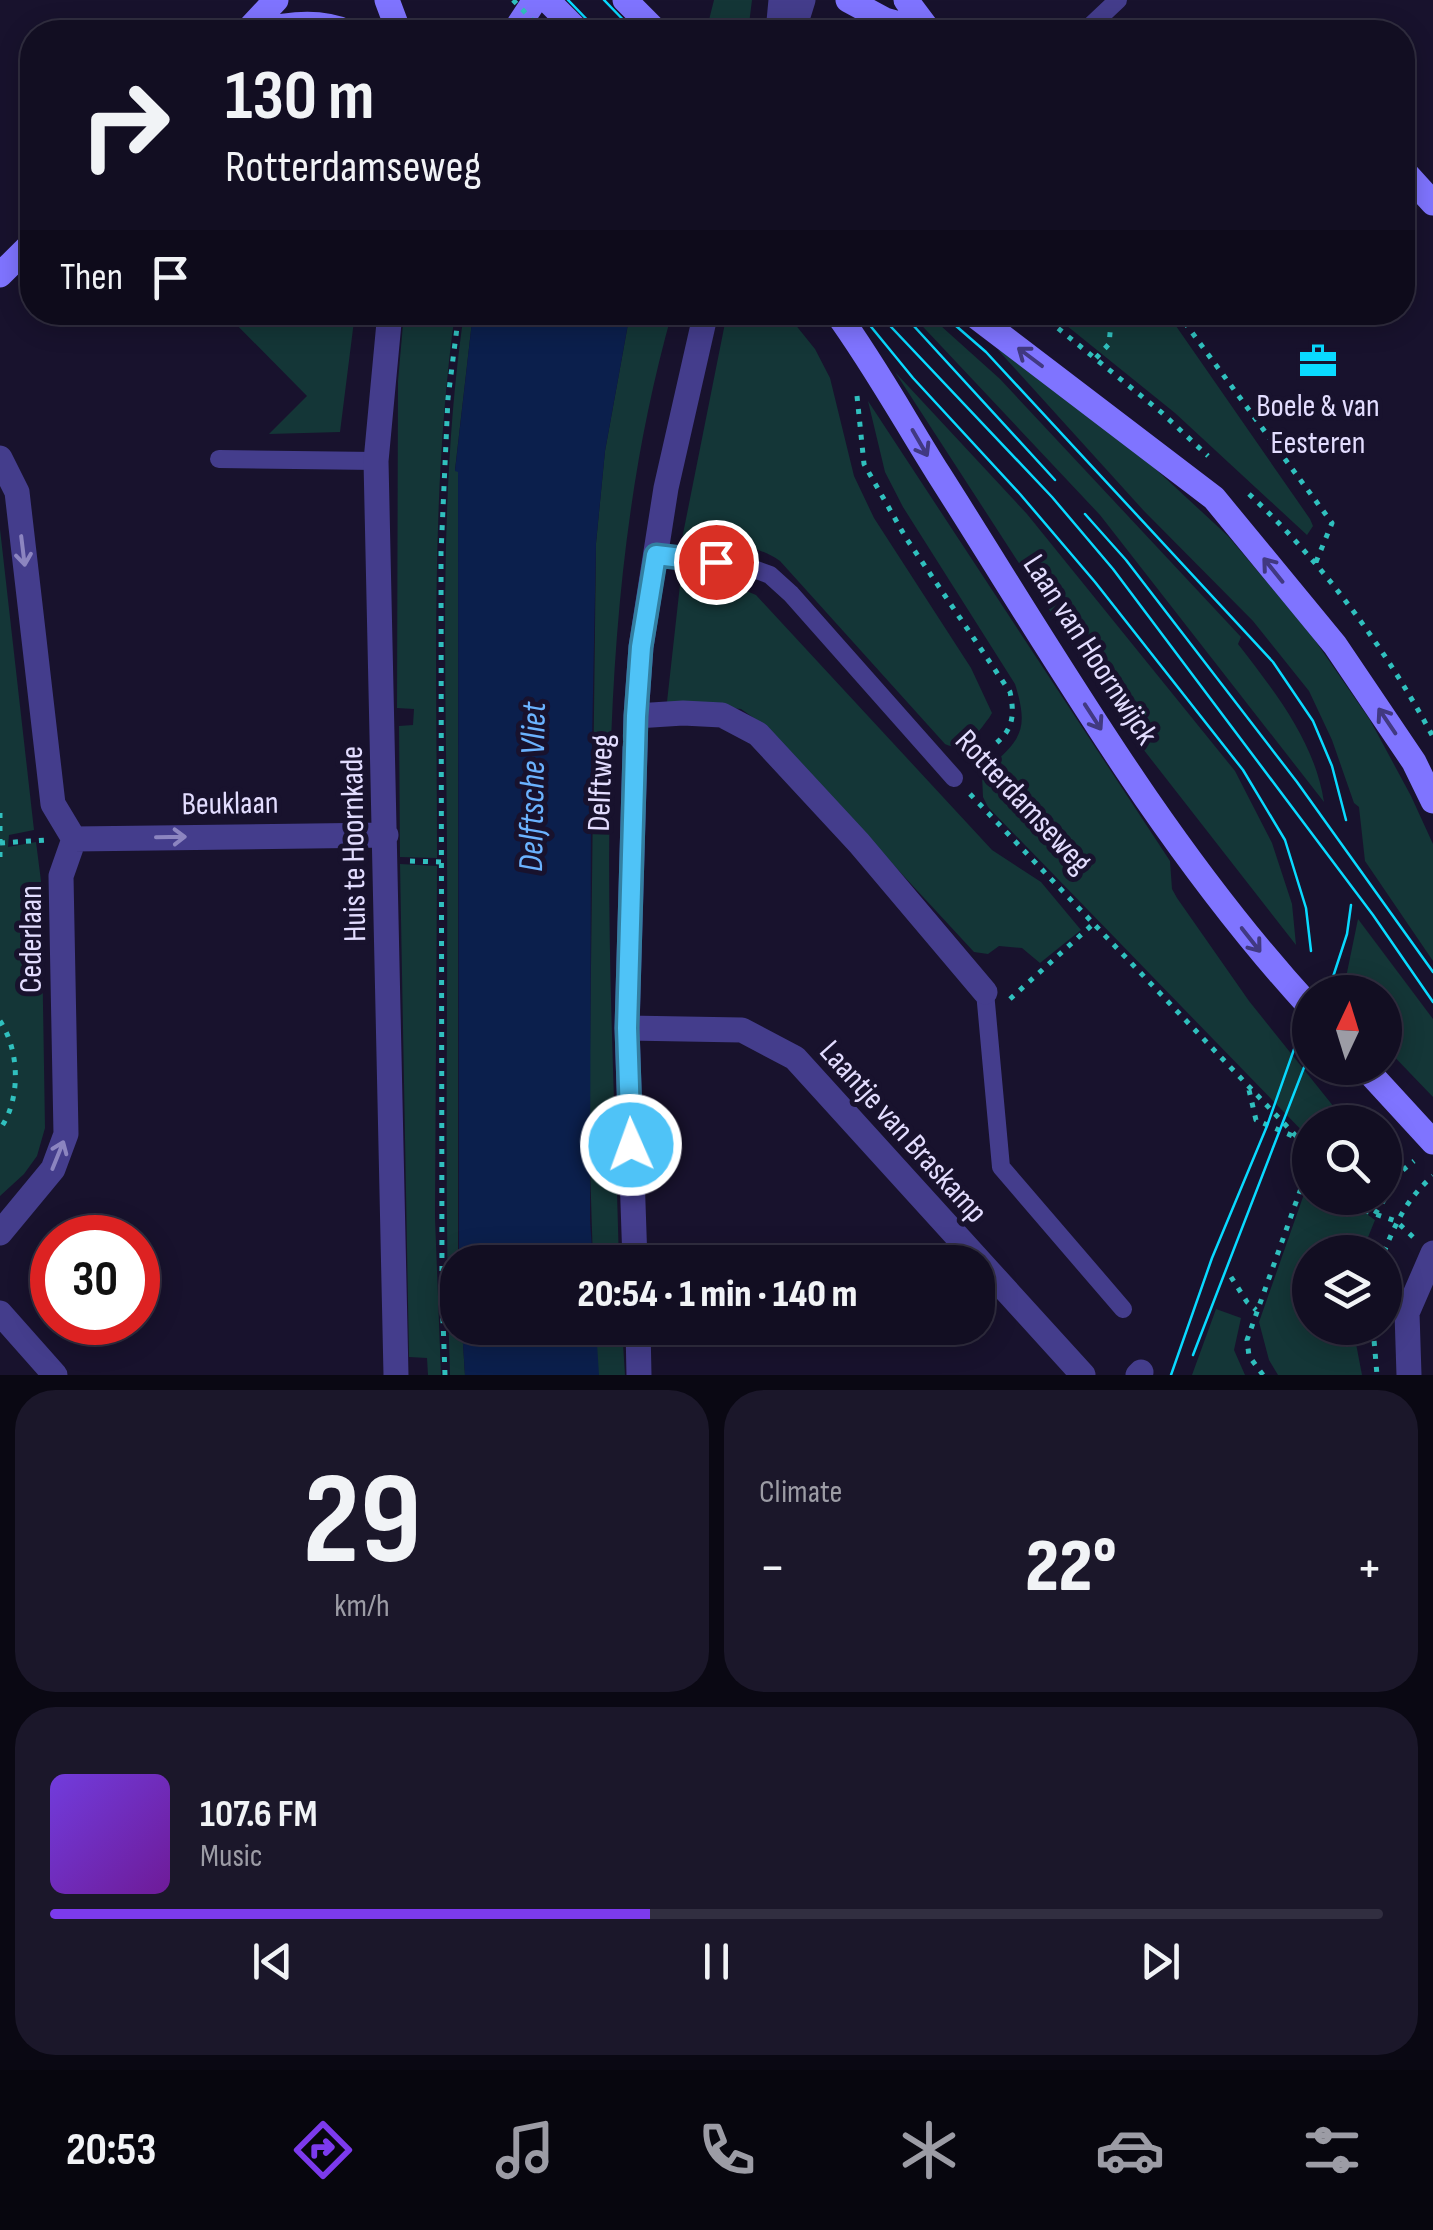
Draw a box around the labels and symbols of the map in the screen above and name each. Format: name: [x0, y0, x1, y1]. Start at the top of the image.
office icon: Boele & van Eesteren: [1297, 340, 1339, 382]
one-way arrow: [1017, 346, 1044, 367]
place label: Boele & van Eesteren: [1256, 387, 1380, 463]
one-way arrow: [910, 427, 930, 457]
pin: [674, 520, 759, 605]
one-way arrow: [14, 535, 33, 567]
street label: Laan van Hoornwijck: [1014, 548, 1166, 752]
one-way arrow: [1262, 557, 1284, 583]
water label: Delftsche Vliet: [510, 700, 556, 872]
one-way arrow: [1083, 703, 1103, 731]
one-way arrow: [1377, 708, 1398, 736]
street label: Rotterdamseweg: [947, 722, 1099, 882]
street label: Delftweg: [580, 734, 622, 832]
street label: Huis te Hoornkade: [333, 746, 375, 942]
street label: Beuklaan: [181, 784, 279, 824]
one-way arrow: [155, 828, 187, 847]
street label: Cederlaan: [12, 885, 51, 993]
one-way arrow: [1240, 926, 1261, 953]
north arrow: [1292, 975, 1402, 1085]
street label: Laantje van Braskamp: [811, 1033, 995, 1231]
position arrow: [579, 1093, 683, 1197]
one-way arrow: [50, 1140, 68, 1171]
speed limit sign: 30: [30, 1215, 160, 1345]

